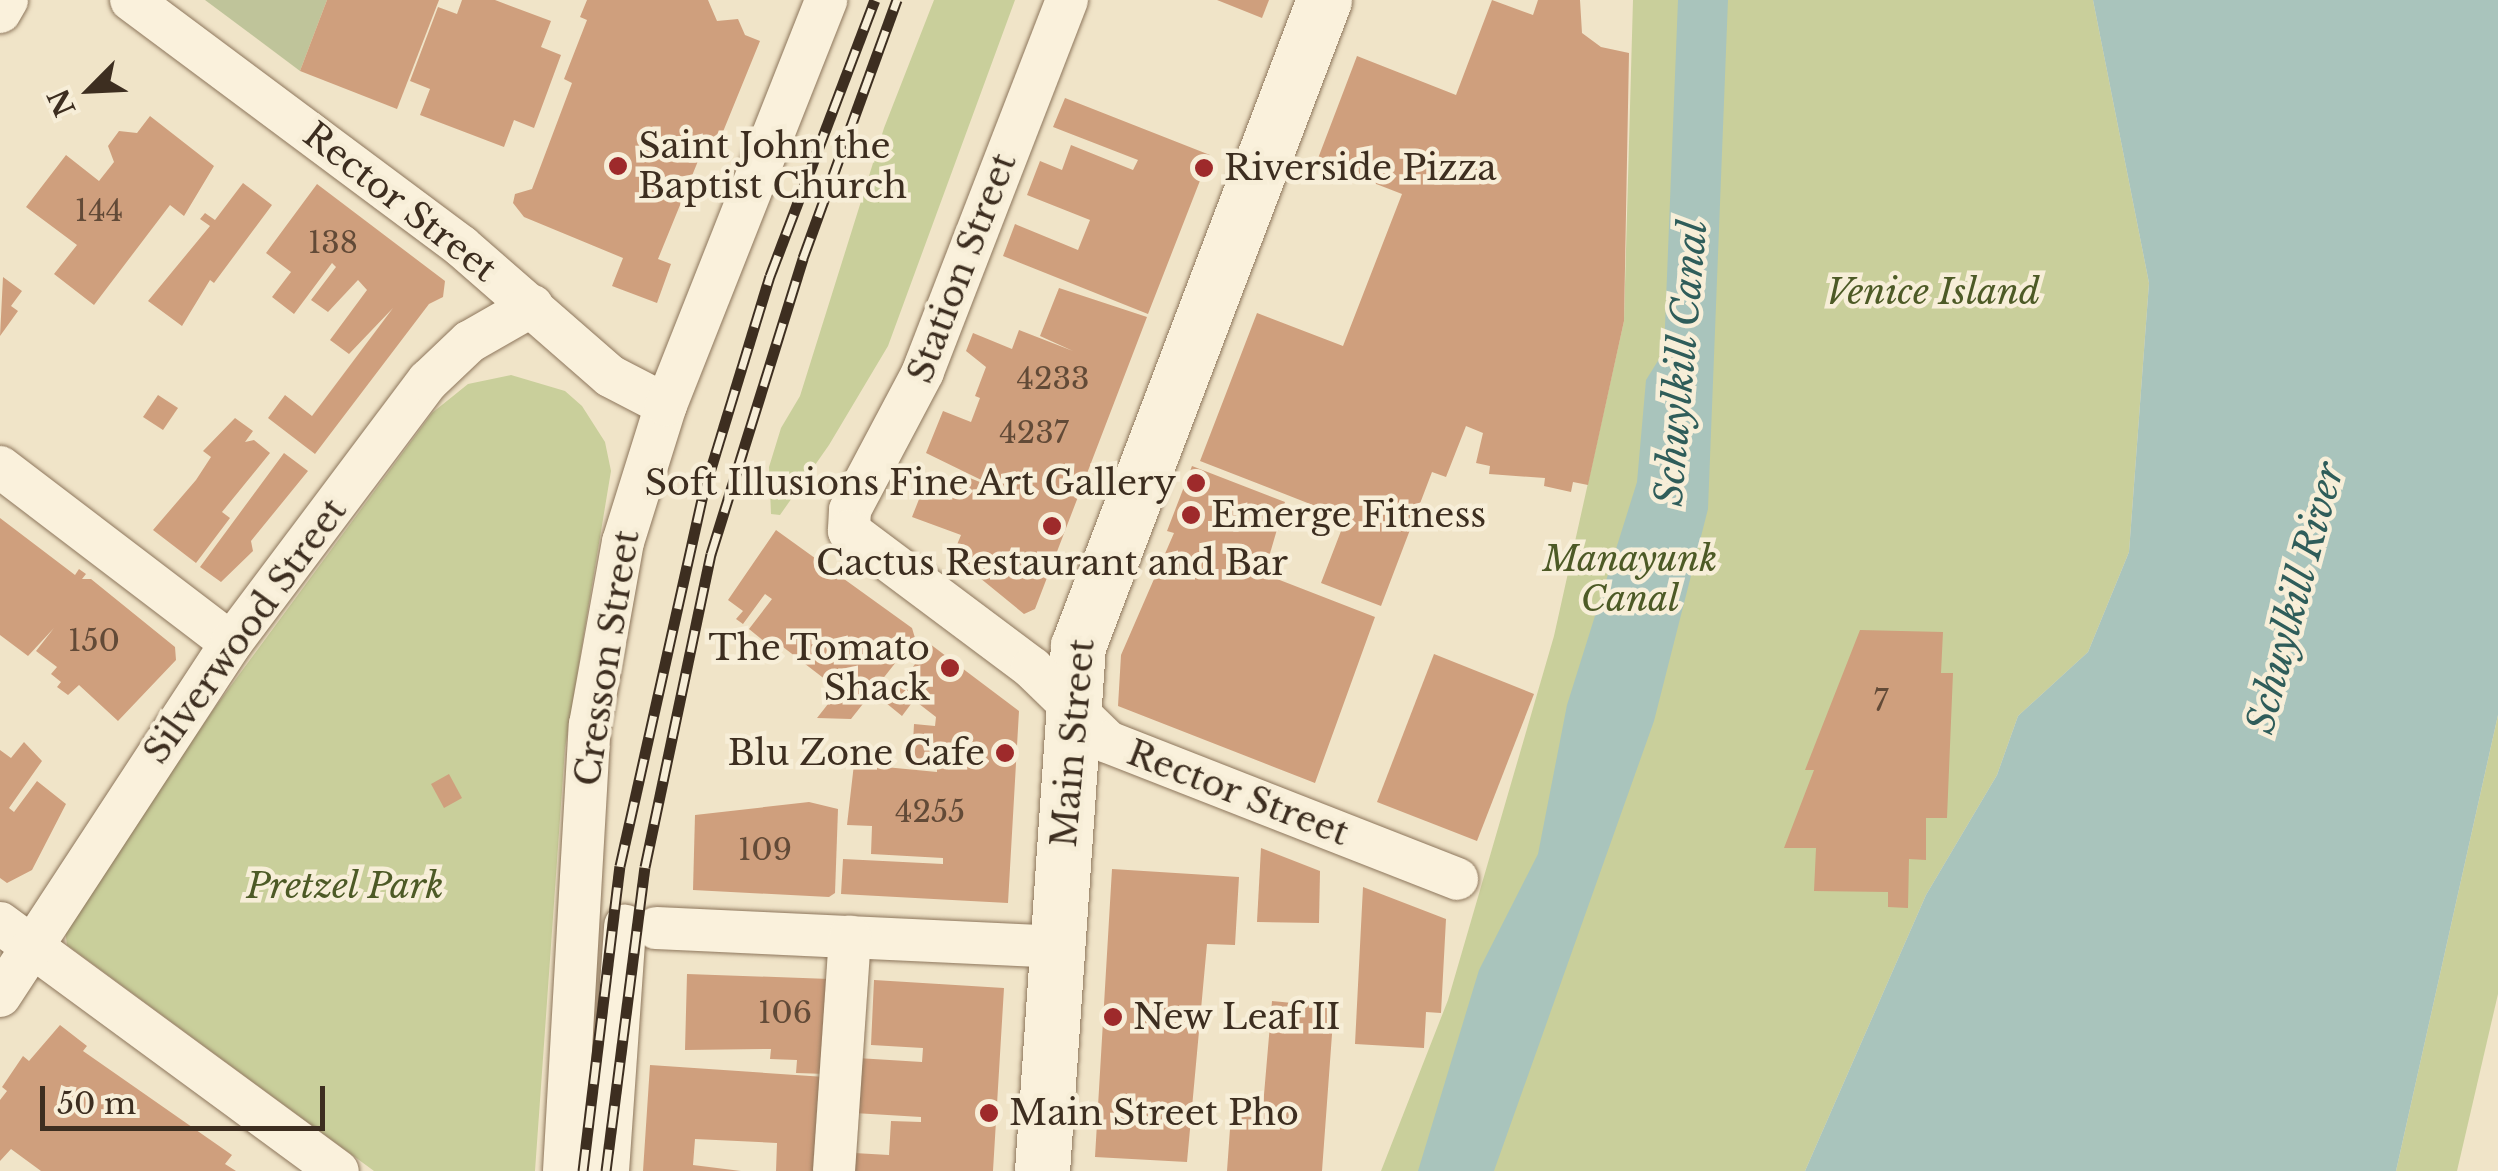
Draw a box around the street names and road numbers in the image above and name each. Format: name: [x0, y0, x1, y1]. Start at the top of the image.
street label: Rector Street: [295, 113, 505, 291]
street label: Station Street: [899, 147, 1025, 389]
street label: Silverwood Street: [135, 490, 355, 772]
street label: Cresson Street: [566, 527, 648, 789]
street label: Main Street: [1043, 637, 1103, 849]
street label: Rector Street: [1121, 731, 1355, 855]

